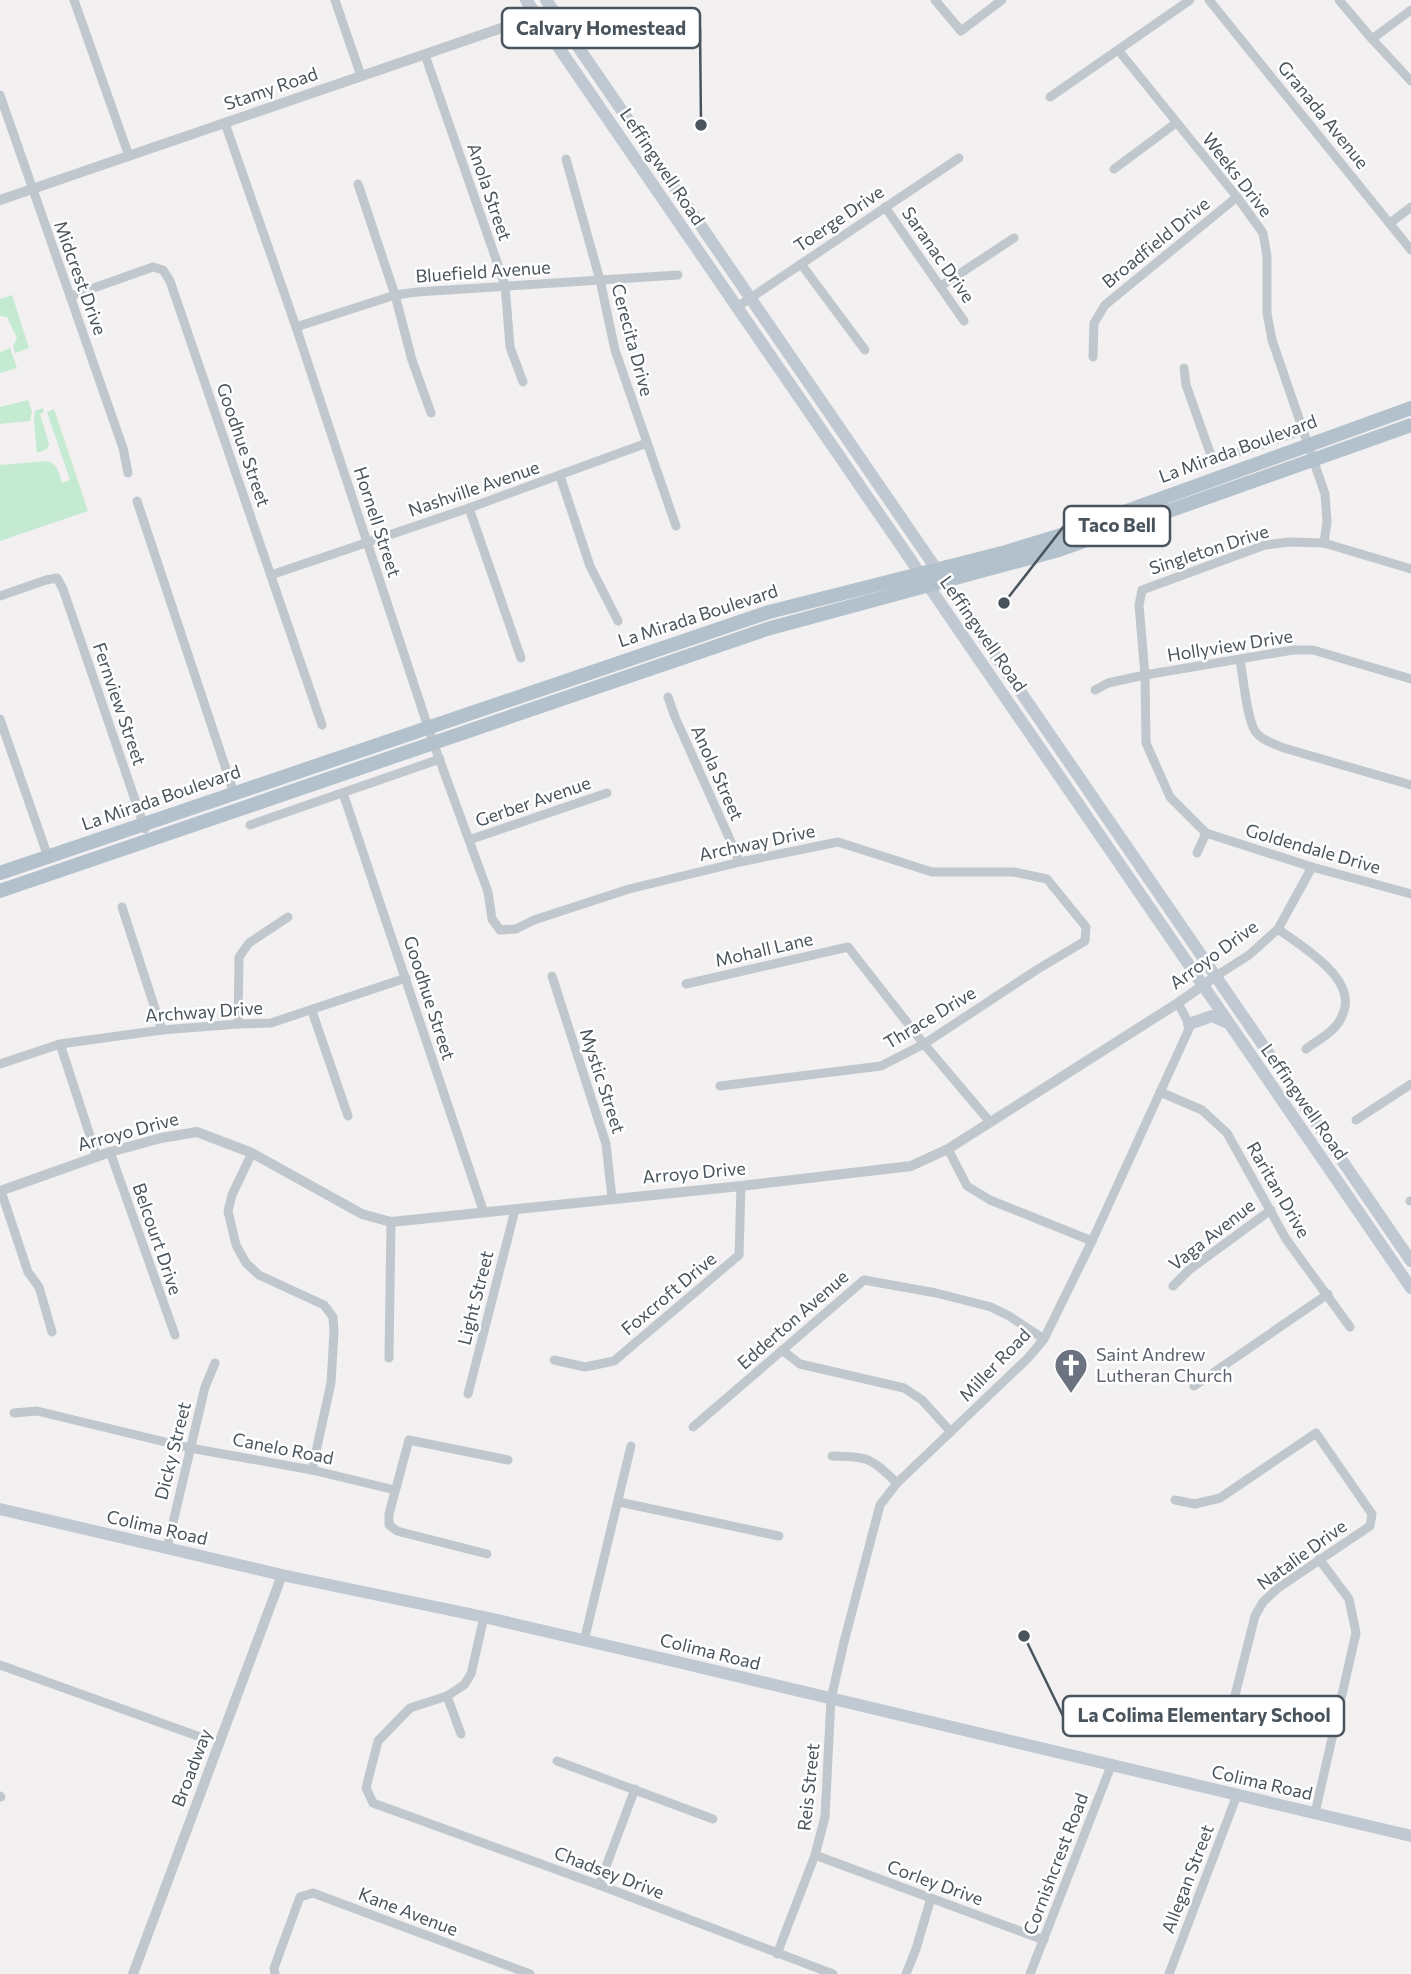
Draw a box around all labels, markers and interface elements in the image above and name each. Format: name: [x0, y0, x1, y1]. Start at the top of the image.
callout: Calvary Homestead: [502, 8, 700, 48]
text: Calvary Homestead: [516, 16, 686, 39]
street label: Granada Avenue: [1274, 56, 1374, 173]
street label: Stamy Road: [221, 62, 320, 114]
street label: Leffingwell Road: [616, 104, 710, 229]
street label: Weeks Drive: [1198, 128, 1278, 221]
street label: Anola Street: [463, 140, 517, 243]
street label: Toerge Drive: [789, 180, 888, 256]
street label: Broadfield Drive: [1097, 192, 1214, 292]
street label: Saranac Drive: [898, 202, 980, 307]
street label: Midcrest Drive: [50, 218, 112, 338]
street label: Bluefield Avenue: [415, 255, 551, 287]
street label: Cerecita Drive: [607, 281, 659, 398]
street label: Goodhue Street: [212, 380, 275, 509]
street label: La Mirada Boulevard: [1156, 409, 1320, 487]
street label: Nashville Avenue: [405, 455, 542, 521]
street label: Hornell Street: [350, 464, 406, 580]
callout: Taco Bell: [1064, 506, 1170, 546]
text: Taco Bell: [1078, 513, 1156, 536]
street label: Singleton Drive: [1146, 519, 1271, 579]
street label: Leffingwell Road: [936, 571, 1032, 696]
street label: La Mirada Boulevard: [615, 579, 780, 651]
street label: Hollyview Drive: [1165, 624, 1294, 666]
street label: Fernview Street: [89, 639, 151, 768]
street label: Anola Street: [687, 722, 749, 824]
street label: La Mirada Boulevard: [78, 760, 243, 835]
street label: Gerber Avenue: [472, 771, 593, 831]
street label: Goldendale Drive: [1243, 818, 1383, 878]
street label: Archway Drive: [697, 819, 817, 865]
street label: Arroyo Drive: [1165, 915, 1262, 994]
street label: Mohall Lane: [713, 927, 815, 971]
street label: Goodhue Street: [400, 933, 460, 1063]
street label: Thrace Drive: [879, 981, 980, 1053]
street label: Archway Drive: [144, 996, 264, 1026]
street label: Mystic Street: [576, 1025, 630, 1136]
street label: Leffingwell Road: [1257, 1039, 1353, 1164]
street label: Arroyo Drive: [75, 1107, 181, 1155]
street label: Raritan Drive: [1243, 1138, 1315, 1241]
street label: Arroyo Drive: [641, 1157, 746, 1187]
street label: Belcourt Drive: [129, 1180, 187, 1298]
street label: Vaga Avenue: [1164, 1194, 1259, 1275]
street label: Foxcroft Drive: [616, 1247, 720, 1339]
street label: Light Street: [453, 1248, 497, 1347]
street label: Edderton Avenue: [732, 1265, 852, 1373]
street label: Miller Road: [954, 1323, 1035, 1405]
place label: Saint Andrew Lutheran Church: [1096, 1343, 1233, 1386]
church icon: Saint Andrew Lutheran Church: [1052, 1346, 1090, 1395]
street label: Dicky Street: [149, 1399, 195, 1502]
street label: Canelo Road: [231, 1427, 336, 1469]
street label: Colima Road: [105, 1505, 210, 1549]
street label: Natalie Drive: [1252, 1514, 1351, 1594]
street label: Colima Road: [658, 1628, 763, 1674]
callout: La Colima Elementary School: [1063, 1696, 1344, 1736]
text: La Colima Elementary School: [1077, 1703, 1331, 1726]
street label: Broadway: [166, 1726, 216, 1810]
street label: Reis Street: [792, 1742, 824, 1832]
street label: Colima Road: [1210, 1760, 1315, 1804]
street label: Cornishcrest Road: [1018, 1790, 1092, 1938]
street label: Allegan Street: [1156, 1821, 1218, 1936]
street label: Chadsey Drive: [551, 1841, 668, 1903]
street label: Corley Drive: [884, 1855, 986, 1910]
street label: Kane Avenue: [356, 1882, 461, 1940]

